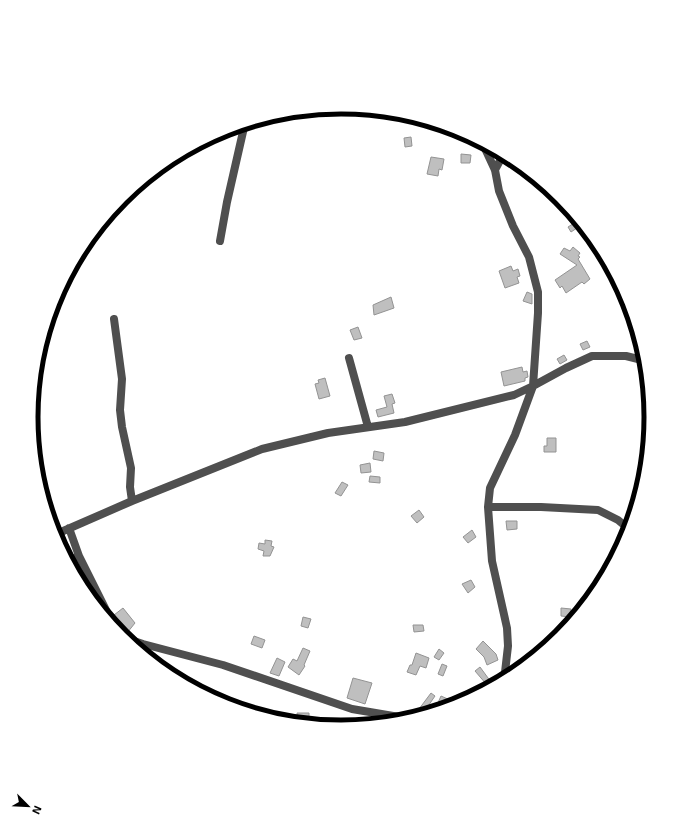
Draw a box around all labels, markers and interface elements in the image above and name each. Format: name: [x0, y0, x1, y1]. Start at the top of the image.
north arrow: [8, 786, 48, 826]
text: N: [30, 804, 45, 817]

